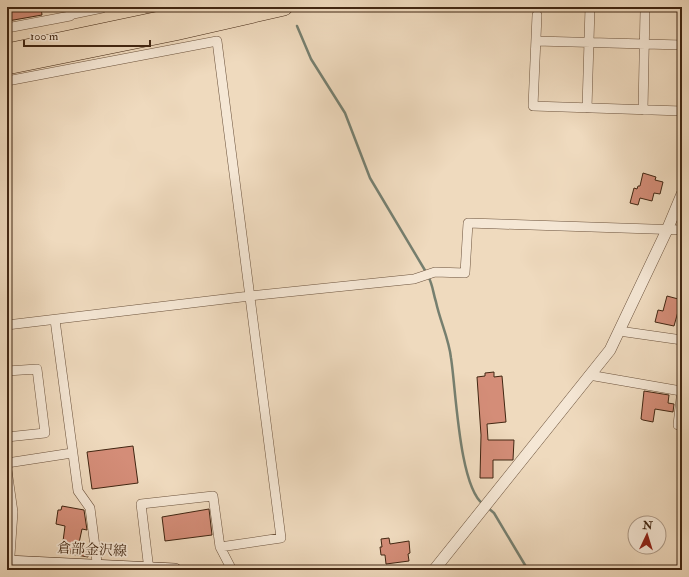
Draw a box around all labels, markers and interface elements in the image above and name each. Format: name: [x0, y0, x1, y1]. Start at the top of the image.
scale bar: [24, 22, 150, 48]
text: 100 m: [30, 29, 59, 44]
north arrow: [627, 515, 667, 555]
text: N: [641, 519, 654, 532]
street label: 倉部金沢線: [57, 539, 127, 560]

